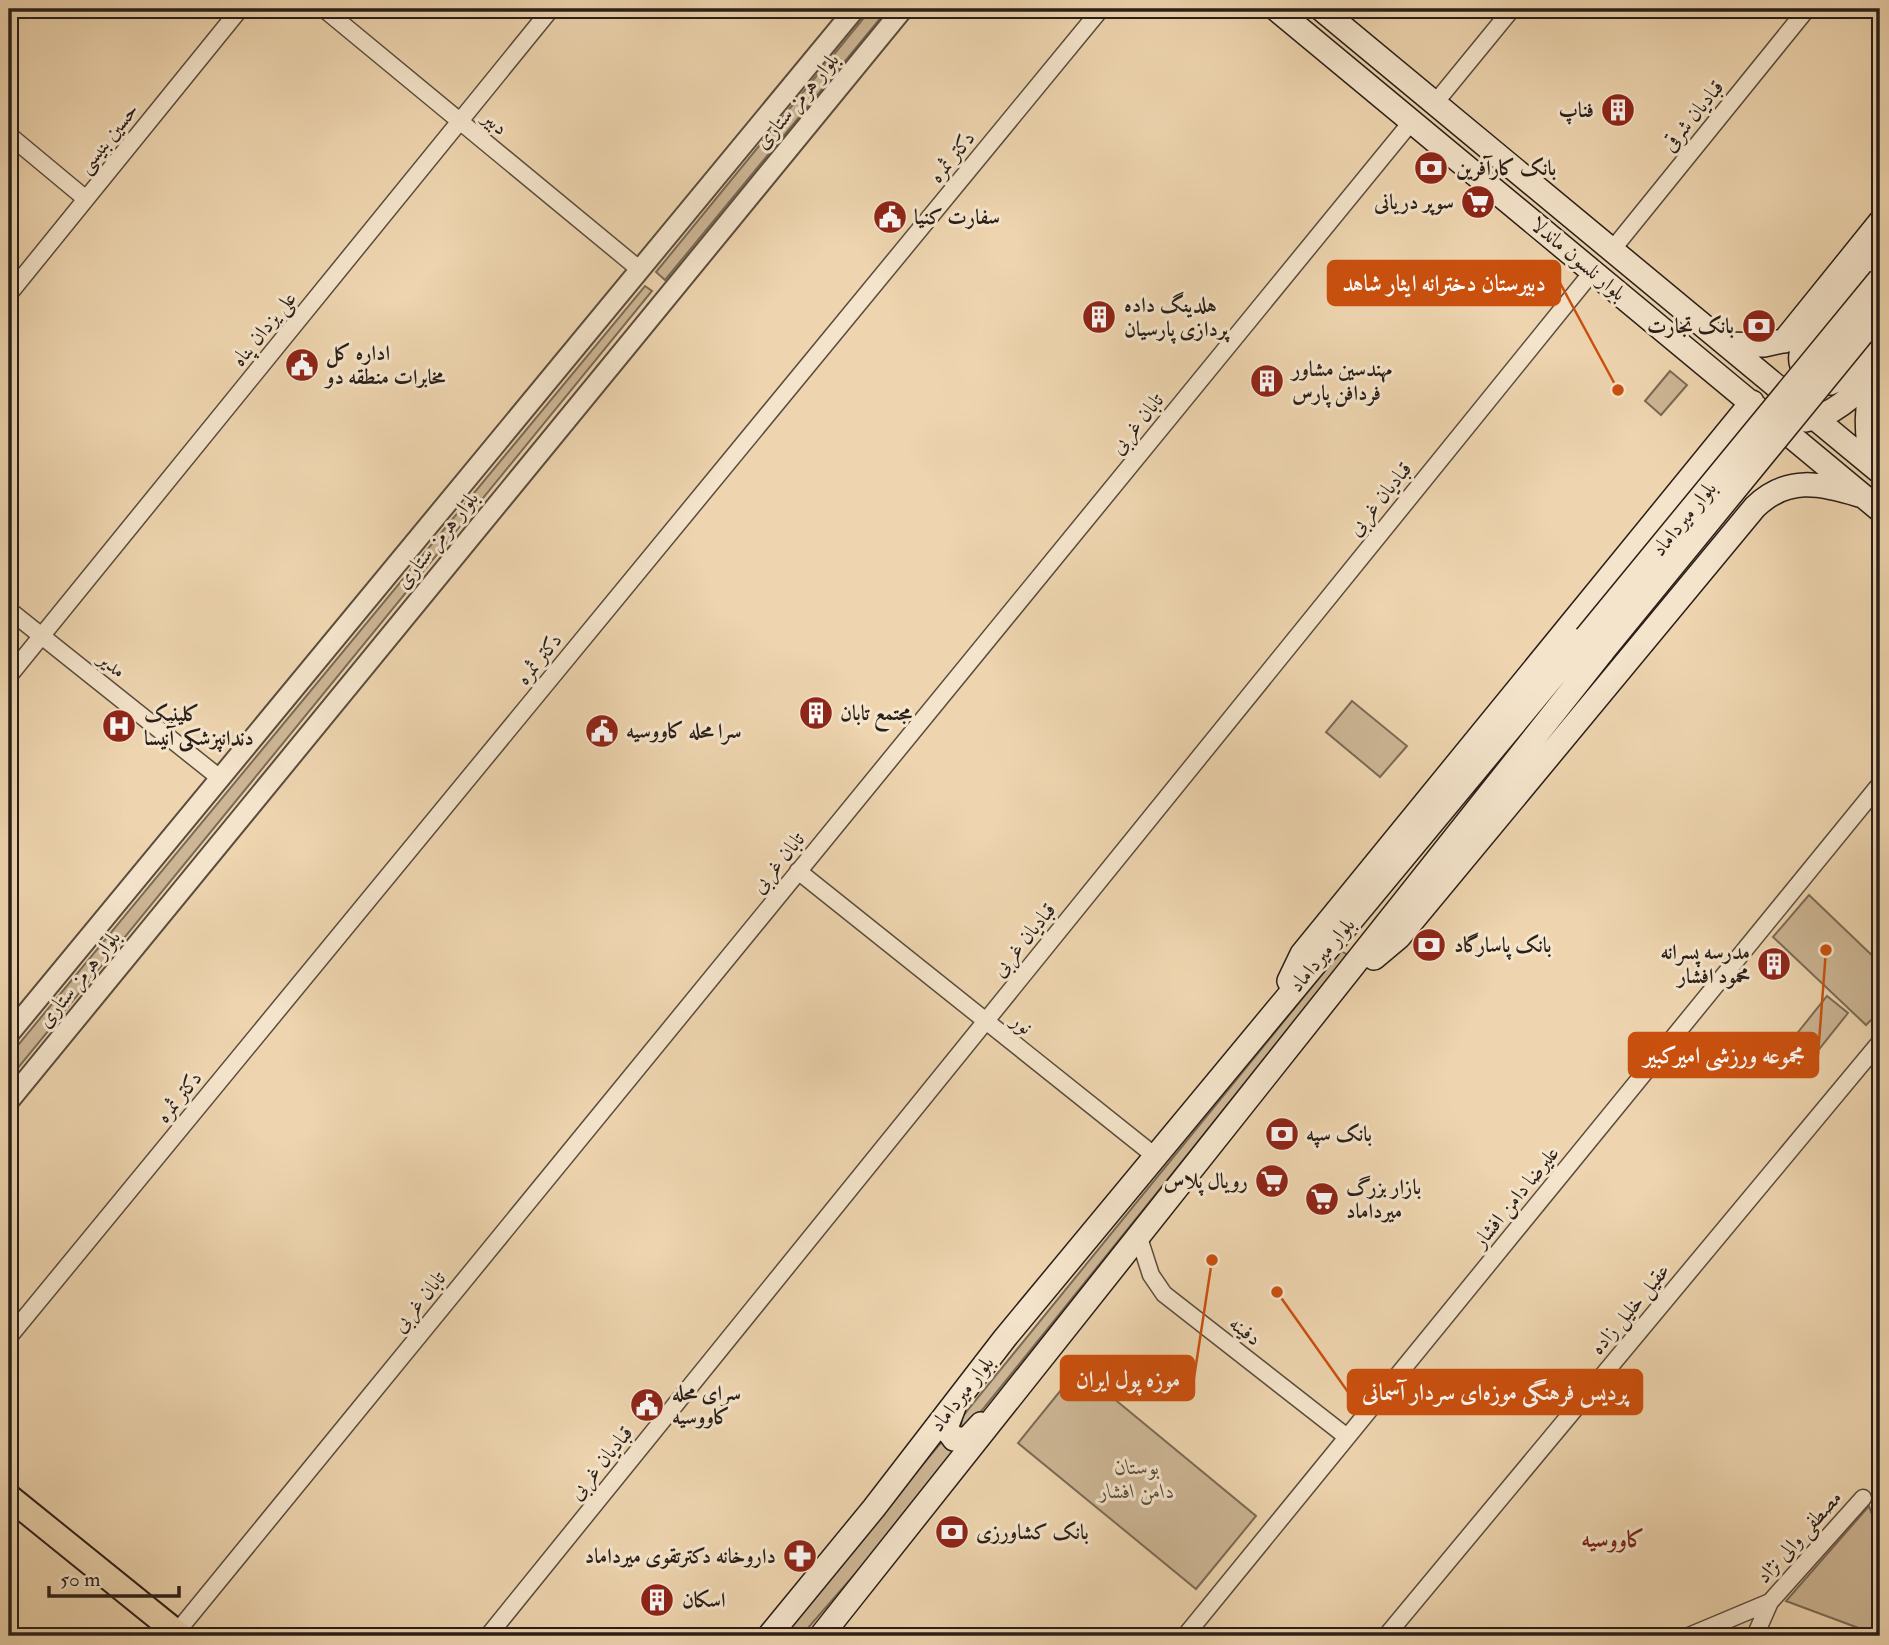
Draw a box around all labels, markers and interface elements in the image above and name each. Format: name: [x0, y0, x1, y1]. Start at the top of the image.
street label: بلوار هرمز ستاری: [749, 47, 846, 156]
street label: قبادیان شرقی: [1656, 75, 1730, 157]
building icon: فناپ: [1599, 91, 1637, 129]
street label: حسین بنیسی: [71, 97, 145, 179]
place label: فناپ: [1558, 97, 1594, 125]
street label: دبیر: [475, 103, 513, 141]
street label: دکتر ثمره: [923, 125, 981, 189]
bank icon: بانک کارآفرین: [1412, 149, 1450, 187]
place label: بانک کارآفرین: [1456, 155, 1556, 182]
supermarket icon: سوپر دریانی: [1459, 183, 1497, 221]
place label: سوپر دریانی: [1373, 189, 1454, 216]
public building icon: سفارت کنیا: [871, 198, 909, 236]
place label: سفارت کنیا: [914, 204, 1000, 231]
street label: بلوار نلسون ماندلا: [1524, 211, 1632, 307]
callout: دبیرستان دخترانه ایثار شاهد: [1328, 261, 1560, 305]
text: دبیرستان دخترانه ایثار شاهد: [1342, 269, 1546, 298]
street label: علی یزدان پناه: [225, 286, 304, 373]
place label: هلدینگ داده پردازی پارسیان: [1124, 291, 1230, 344]
building icon: هلدینگ داده پردازی پارسیان: [1080, 298, 1118, 336]
bank icon: بانک تجارت: [1740, 307, 1778, 345]
place label: بانک تجارت: [1647, 313, 1734, 340]
place label: اداره کل مخابرات منطقه دو: [324, 340, 446, 391]
public building icon: اداره کل مخابرات منطقه دو: [283, 346, 321, 384]
place label: مهندسین مشاور فردافن پارس: [1290, 356, 1392, 408]
building icon: مهندسین مشاور فردافن پارس: [1248, 362, 1286, 400]
street label: تابان غربی: [1104, 387, 1171, 461]
street label: قبادیان غربی: [1342, 456, 1419, 542]
street label: بلوار میرداماد: [1645, 476, 1723, 562]
street label: بلوار هرمز ستاری: [389, 486, 485, 595]
street label: دکتر ثمره: [510, 627, 568, 691]
street label: مدیر: [91, 644, 131, 684]
building icon: مجتمع تابان: [797, 694, 835, 732]
place label: مجتمع تابان: [840, 700, 913, 732]
place label: کلینیک دندانپزشکی آنیسا: [144, 701, 254, 753]
hospital icon: کلینیک دندانپزشکی آنیسا: [100, 707, 138, 745]
public building icon: سرا محله کاووسیه: [583, 712, 621, 750]
place label: سرا محله کاووسیه: [626, 718, 741, 745]
street label: تابان غربی: [745, 826, 812, 900]
street label: قبادیان غربی: [986, 897, 1063, 983]
street label: بلوار میرداماد: [1283, 912, 1361, 998]
street label: بلوار هرمز ستاری: [31, 925, 127, 1034]
bank icon: بانک پاسارگاد: [1410, 926, 1448, 964]
place label: بانک پاسارگاد: [1454, 932, 1552, 960]
place label: مدرسه پسرانه محمود افشار: [1660, 939, 1750, 990]
building icon: مدرسه پسرانه محمود افشار: [1755, 945, 1793, 983]
street label: نور: [1004, 1006, 1038, 1041]
callout: مجموعه ورزشی امیرکبیر: [1629, 1033, 1818, 1077]
text: مجموعه ورزشی امیرکبیر: [1641, 1041, 1805, 1072]
street label: دکتر ثمره: [150, 1065, 208, 1129]
bank icon: بانک سپه: [1263, 1115, 1301, 1153]
place label: بانک سپه: [1306, 1121, 1372, 1148]
street label: علیرضا دامن افشار: [1466, 1141, 1565, 1255]
supermarket icon: رویال پلاس: [1253, 1162, 1291, 1200]
place label: رویال پلاس: [1163, 1168, 1248, 1196]
place label: بازار بزرگ میرداماد: [1346, 1174, 1421, 1225]
supermarket icon: بازار بزرگ میرداماد: [1303, 1180, 1341, 1218]
street label: عقیل خلیل زاده: [1584, 1258, 1677, 1361]
street label: تابان غربی: [386, 1265, 453, 1339]
street label: دفینه: [1223, 1310, 1267, 1352]
street label: بلوار میرداماد: [924, 1350, 1000, 1438]
callout: موزه پول ایران: [1061, 1356, 1194, 1400]
text: موزه پول ایران: [1076, 1365, 1180, 1396]
callout: پردیس فرهنگی موزه‌ای سردار آسمانی: [1348, 1370, 1642, 1414]
text: پردیس فرهنگی موزه‌ای سردار آسمانی: [1361, 1378, 1631, 1408]
place label: سرای محله کاووسیه: [672, 1380, 741, 1431]
public building icon: سرای محله کاووسیه: [628, 1386, 666, 1424]
street label: قبادیان غربی: [563, 1420, 640, 1506]
park label: بوستان دامن افشار: [1097, 1454, 1175, 1505]
street label: مصطفی والی نژاد: [1750, 1485, 1849, 1590]
bank icon: بانک کشاورزی: [933, 1513, 971, 1551]
place label: بانک کشاورزی: [976, 1519, 1089, 1546]
district label: کاووسیه: [1581, 1525, 1645, 1554]
pharmacy icon: داروخانه دکترتقوی میرداماد: [781, 1537, 819, 1575]
place label: داروخانه دکترتقوی میرداماد: [585, 1543, 776, 1570]
scale bar: [49, 1554, 178, 1598]
text: 50 m: [60, 1566, 101, 1593]
building icon: اسکان: [638, 1581, 676, 1619]
place label: اسکان: [682, 1587, 726, 1614]

